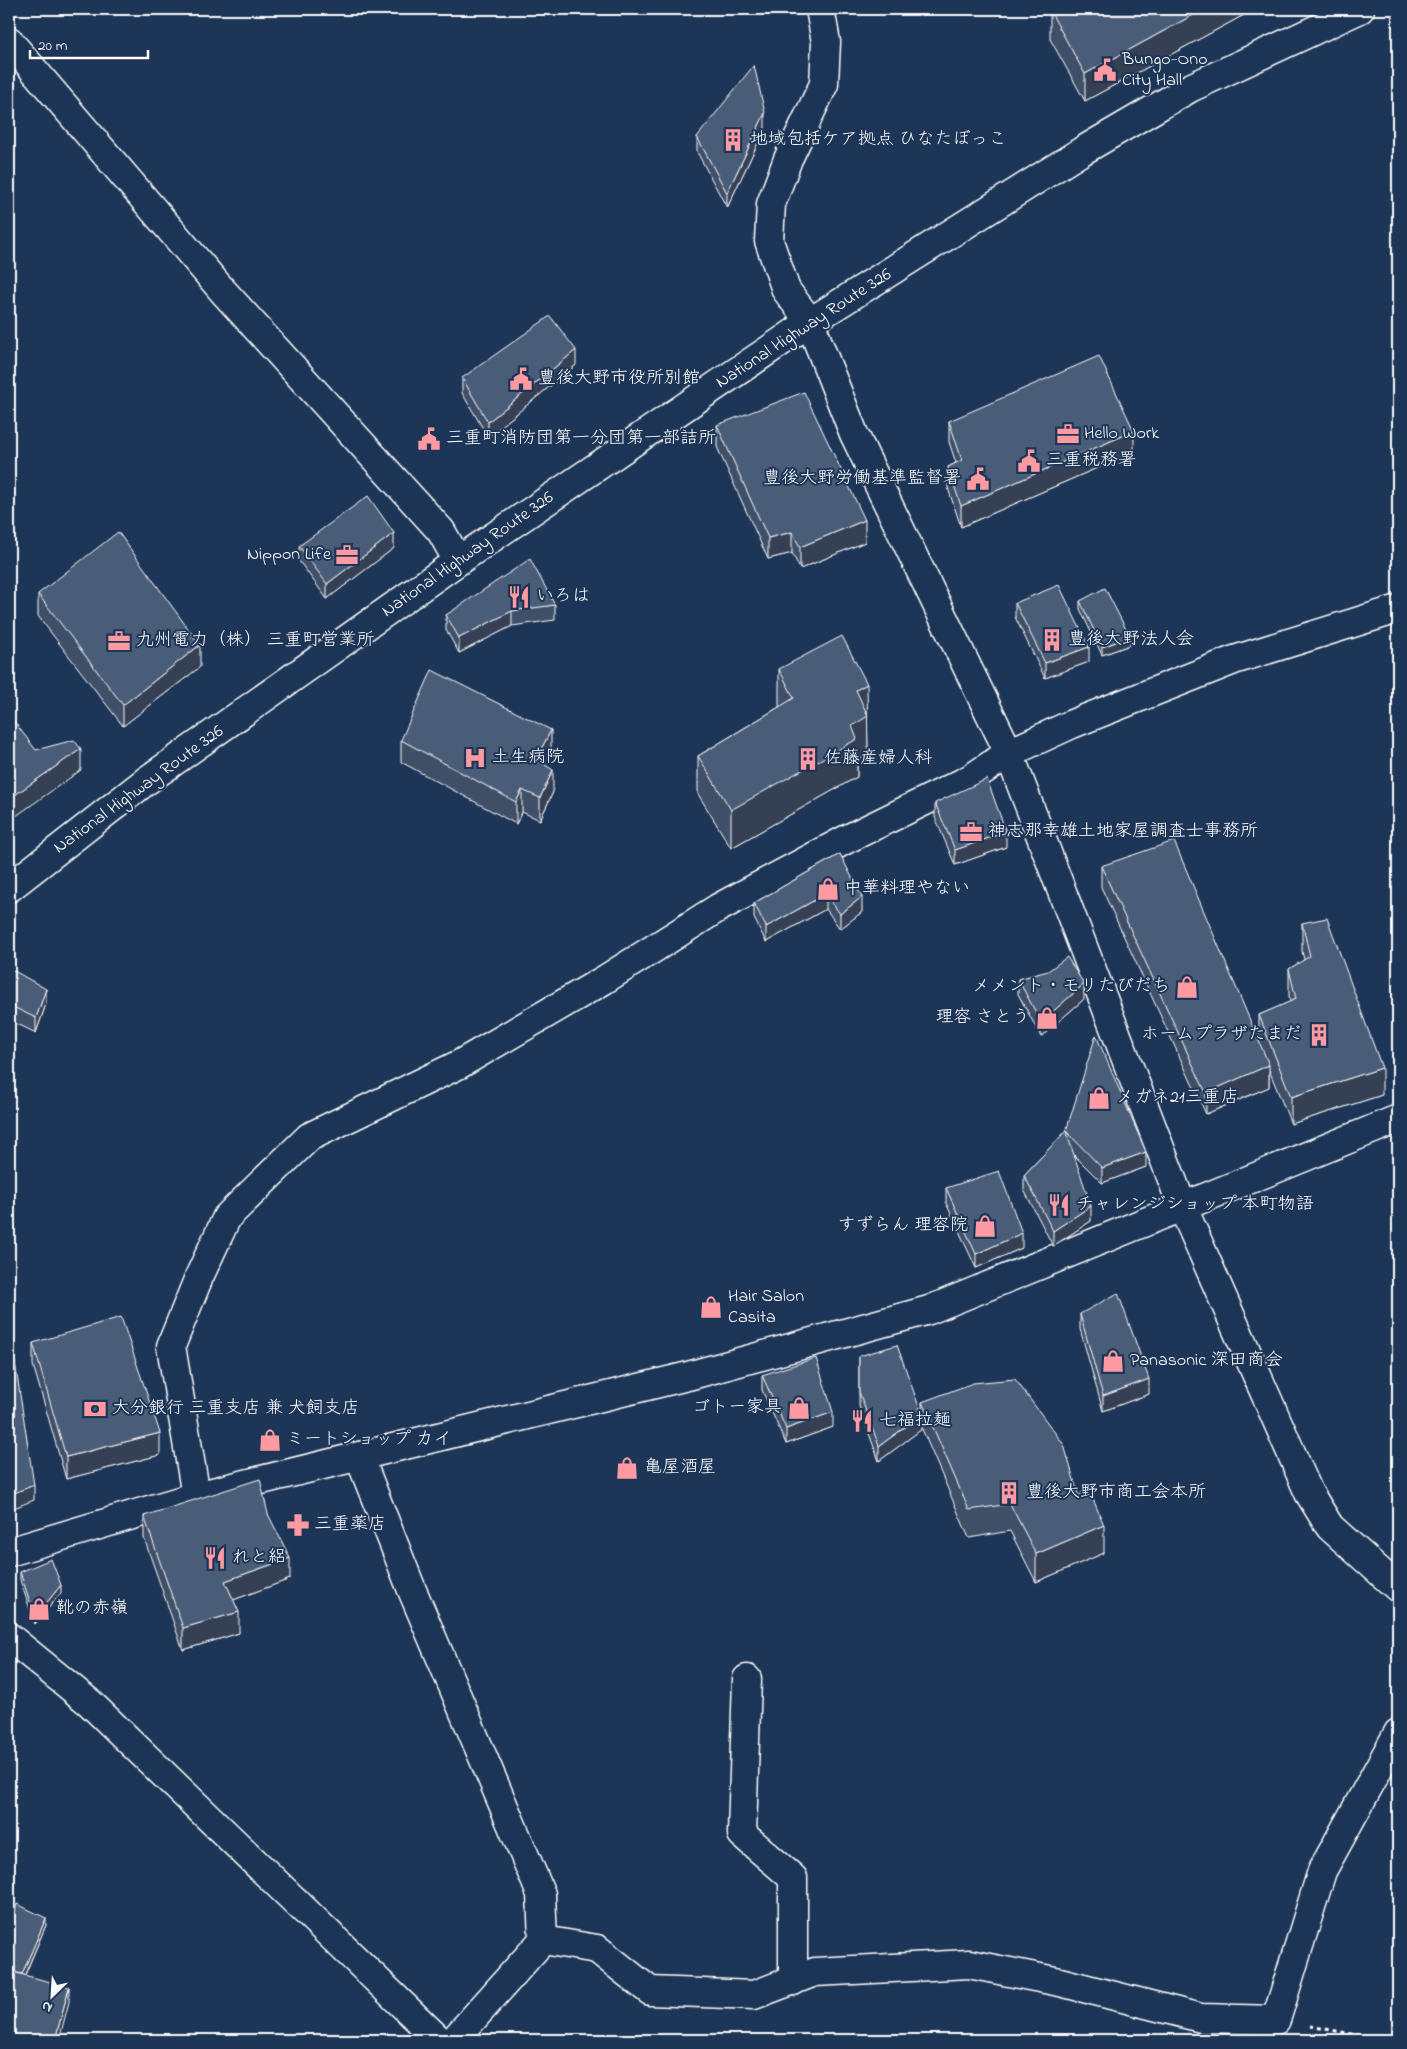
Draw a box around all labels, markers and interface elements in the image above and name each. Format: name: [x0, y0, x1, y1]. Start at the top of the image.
scale bar: [30, 28, 148, 60]
text: 20 m: [38, 35, 68, 57]
place label: Bungo-Ono City Hall: [1121, 47, 1208, 94]
public building icon: Bungo-Ono City Hall: [1092, 57, 1118, 83]
building icon: 地域包括ケア拠点 ひなたぼっこ: [720, 127, 746, 153]
place label: 地域包括ケア拠点 ひなたぼっこ: [750, 127, 1007, 153]
street label: National Highway Route 326: [711, 262, 898, 397]
public building icon: 豊後大野市役所別館: [508, 366, 534, 392]
place label: 豊後大野市役所別館: [538, 366, 700, 392]
office icon: Hello Work: [1055, 421, 1081, 447]
place label: Hello Work: [1084, 421, 1159, 447]
public building icon: 三重町消防団第一分団第一部詰所: [416, 426, 442, 452]
place label: 三重町消防団第一分団第一部詰所: [446, 426, 716, 452]
public building icon: 三重税務署: [1016, 448, 1042, 474]
place label: 三重税務署: [1046, 448, 1136, 474]
place label: 豊後大野労働基準監督署: [763, 466, 961, 492]
public building icon: 豊後大野労働基準監督署: [965, 466, 991, 492]
street label: National Highway Route 326: [377, 486, 560, 625]
place label: Nippon Life: [247, 542, 332, 568]
office icon: Nippon Life: [334, 542, 360, 568]
restaurant icon: いろは: [506, 584, 532, 610]
place label: いろは: [536, 584, 590, 610]
building icon: 豊後大野法人会: [1039, 627, 1065, 653]
place label: 豊後大野法人会: [1068, 627, 1194, 653]
office icon: 九州電力（株） 三重町営業所: [106, 628, 132, 654]
place label: 九州電力（株） 三重町営業所: [136, 628, 375, 654]
street label: National Highway Route 326: [49, 719, 230, 862]
hospital icon: 土生病院: [462, 745, 488, 771]
place label: 土生病院: [492, 745, 564, 771]
building icon: 佐藤産婦人科: [795, 746, 821, 772]
place label: 佐藤産婦人科: [824, 746, 932, 772]
office icon: 神志那幸雄土地家屋調査士事務所: [958, 819, 984, 845]
place label: 神志那幸雄土地家屋調査士事務所: [988, 819, 1258, 845]
shop icon: 中華料理やない: [815, 876, 841, 902]
place label: 中華料理やない: [844, 876, 970, 902]
place label: メメント・モリたびだち: [972, 974, 1170, 1000]
shop icon: メメント・モリたびだち: [1174, 974, 1200, 1000]
place label: 理容 さとう: [936, 1005, 1030, 1031]
shop icon: 理容 さとう: [1034, 1005, 1060, 1031]
place label: ホームプラザたまだ: [1141, 1022, 1302, 1048]
building icon: ホームプラザたまだ: [1306, 1022, 1332, 1048]
shop icon: メガネ21三重店: [1086, 1085, 1112, 1111]
place label: メガネ21三重店: [1116, 1085, 1239, 1111]
restaurant icon: チャレンジショップ 本町物語: [1046, 1192, 1072, 1218]
place label: チャレンジショップ 本町物語: [1076, 1192, 1313, 1218]
place label: すずらん 理容院: [838, 1213, 968, 1239]
shop icon: すずらん 理容院: [972, 1213, 998, 1239]
place label: Hair Salon Casita: [728, 1284, 804, 1331]
shop icon: Hair Salon Casita: [698, 1294, 724, 1320]
shop icon: Panasonic 深田商会: [1100, 1348, 1126, 1374]
place label: Panasonic 深田商会: [1130, 1348, 1283, 1374]
place label: ゴトー家具: [692, 1395, 782, 1421]
shop icon: ゴトー家具: [786, 1395, 812, 1421]
bank icon: 大分銀行 三重支店 兼 犬飼支店: [82, 1396, 108, 1422]
place label: 大分銀行 三重支店 兼 犬飼支店: [112, 1396, 360, 1422]
restaurant icon: 七福拉麺: [849, 1408, 875, 1434]
place label: 七福拉麺: [879, 1408, 951, 1434]
shop icon: ミートショップ カイ: [257, 1427, 283, 1453]
place label: ミートショップ カイ: [286, 1427, 451, 1453]
shop icon: 亀屋酒屋: [614, 1455, 640, 1481]
place label: 亀屋酒屋: [644, 1455, 716, 1481]
building icon: 豊後大野市商工会本所: [996, 1480, 1022, 1506]
place label: 豊後大野市商工会本所: [1026, 1480, 1206, 1506]
pharmacy icon: 三重薬店: [285, 1512, 311, 1538]
place label: 三重薬店: [314, 1512, 386, 1538]
restaurant icon: れと絽: [202, 1545, 228, 1571]
place label: れと絽: [232, 1545, 286, 1571]
shop icon: 靴の赤嶺: [26, 1596, 52, 1622]
place label: 靴の赤嶺: [56, 1596, 128, 1622]
north arrow: [28, 1972, 78, 2022]
text: N: [38, 1995, 56, 2018]

